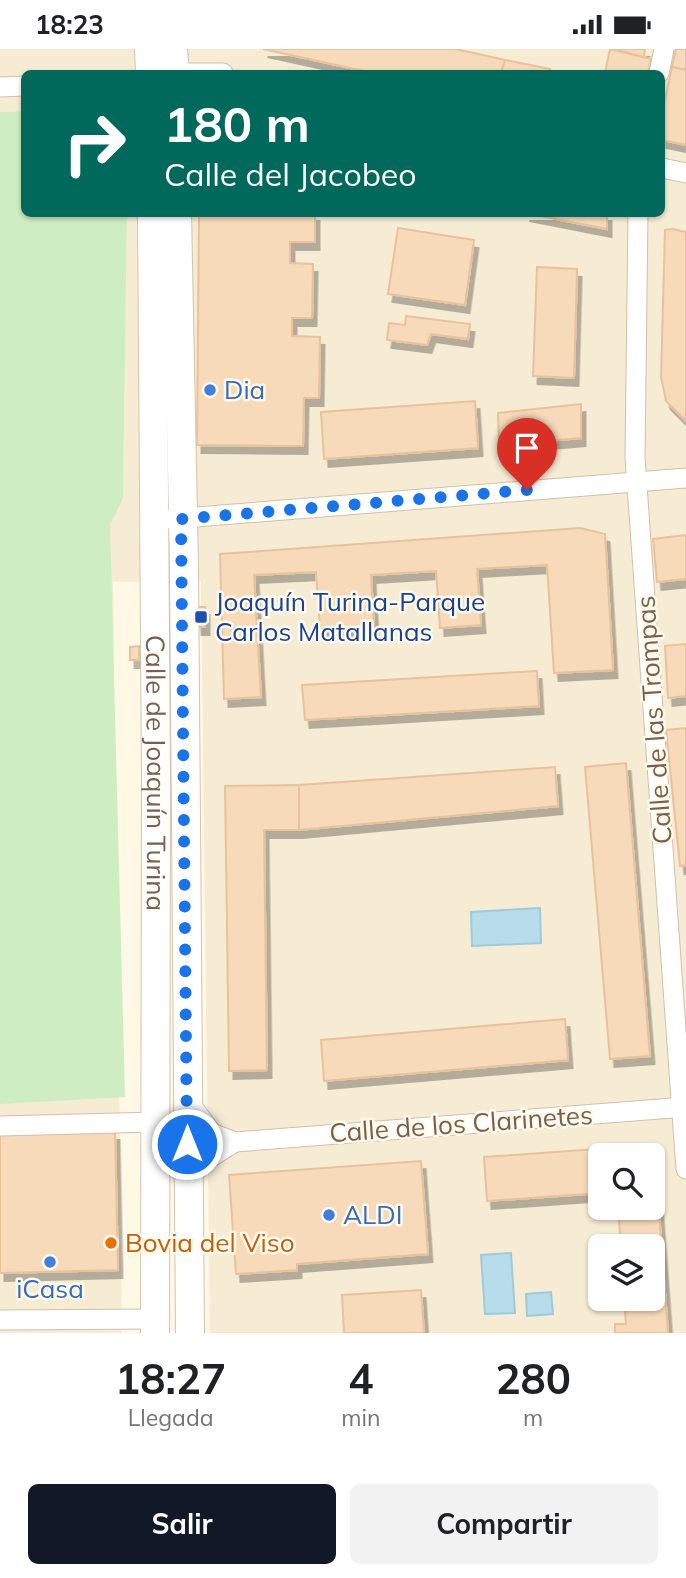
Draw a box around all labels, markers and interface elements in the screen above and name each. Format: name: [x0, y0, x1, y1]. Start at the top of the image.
text: 18:23: [35, 8, 104, 41]
text: 180 m: [164, 93, 310, 154]
icon: right: [49, 98, 140, 189]
text: Calle del Jacobeo: [164, 154, 417, 194]
place label: Dia: [224, 373, 265, 406]
marker: Dia: [202, 382, 218, 398]
pin: [497, 418, 557, 490]
icon: arrive: [508, 429, 546, 467]
place label: Joaquín Turina-Parque Carlos Matallanas: [215, 585, 485, 648]
street label: Calle de las Trompas: [628, 595, 679, 845]
marker: Joaquín Turina-Parque Carlos Matallanas: [193, 609, 209, 625]
street label: Calle de Joaquín Turina: [139, 635, 173, 911]
street label: Calle de los Clarinetes: [328, 1098, 594, 1149]
position arrow: [150, 1107, 224, 1181]
map controls: [588, 1143, 665, 1311]
button: search: [588, 1143, 665, 1220]
place label: ALDI: [343, 1198, 402, 1231]
marker: ALDI: [321, 1207, 337, 1223]
place label: Bovia del Viso: [125, 1226, 295, 1259]
button: layers: [588, 1234, 665, 1311]
marker: Bovia del Viso: [103, 1235, 119, 1251]
marker: iCasa: [42, 1254, 58, 1270]
place label: iCasa: [16, 1272, 84, 1305]
text: 18:27: [115, 1352, 226, 1405]
text: 4: [348, 1352, 373, 1405]
text: 280: [495, 1352, 571, 1405]
text: Llegada: [128, 1403, 214, 1432]
text: min: [341, 1403, 380, 1432]
text: m: [523, 1403, 543, 1432]
button: Salir: [28, 1484, 336, 1564]
button: Compartir: [350, 1484, 658, 1564]

